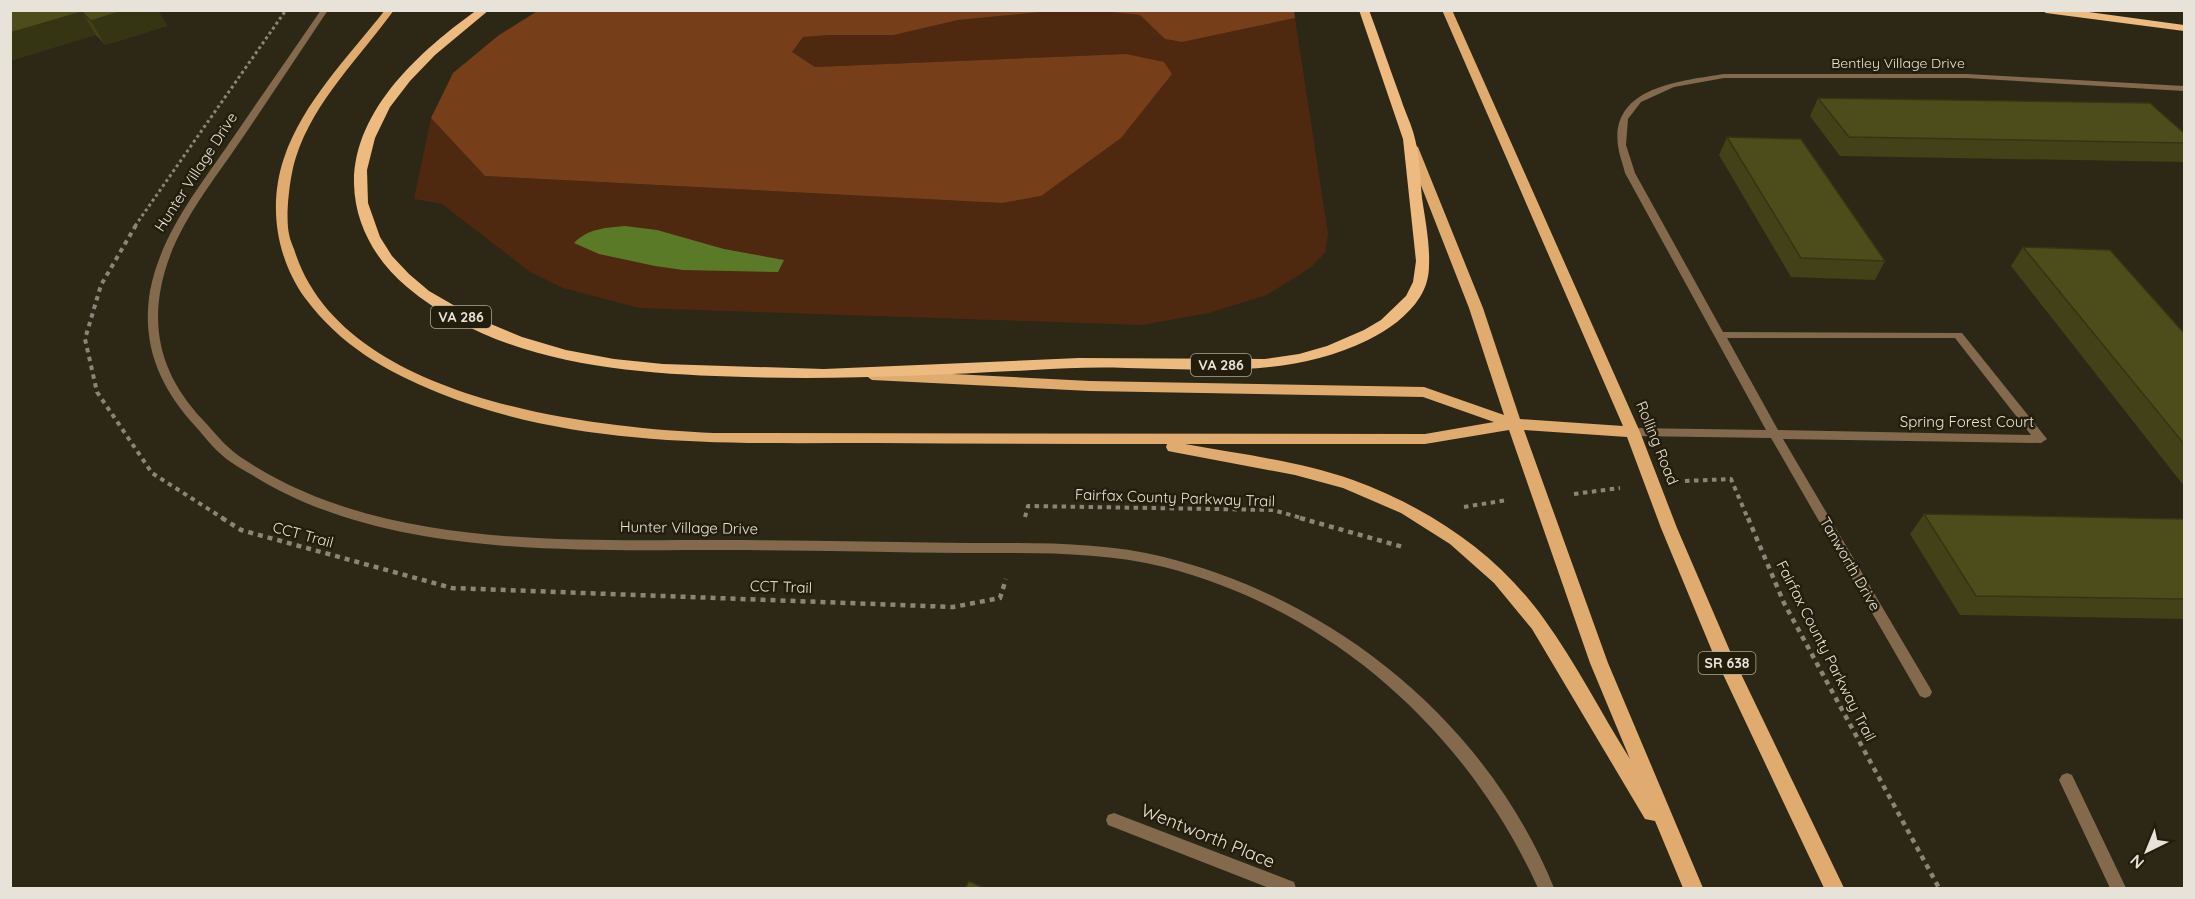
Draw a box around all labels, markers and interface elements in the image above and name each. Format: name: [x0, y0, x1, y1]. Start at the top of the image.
street label: Bentley Village Drive: [1831, 54, 1965, 72]
street label: Hunter Village Drive: [150, 109, 241, 235]
road number: VA 286: [431, 306, 491, 328]
road number: VA 286: [1191, 354, 1251, 376]
street label: Rolling Road: [1632, 398, 1683, 487]
street label: Spring Forest Court: [1900, 412, 2034, 431]
street label: Fairfax County Parkway Trail: [1075, 485, 1275, 510]
street label: Tanworth Drive: [1816, 513, 1885, 614]
street label: CCT Trail: [271, 517, 336, 552]
street label: Hunter Village Drive: [620, 517, 758, 538]
street label: Fairfax County Parkway Trail: [1773, 557, 1880, 744]
street label: CCT Trail: [750, 576, 812, 597]
road number: SR 638: [1698, 652, 1756, 674]
street label: Wentworth Place: [1138, 798, 1278, 873]
north arrow: [2117, 821, 2177, 881]
text: N: [2126, 851, 2148, 873]

